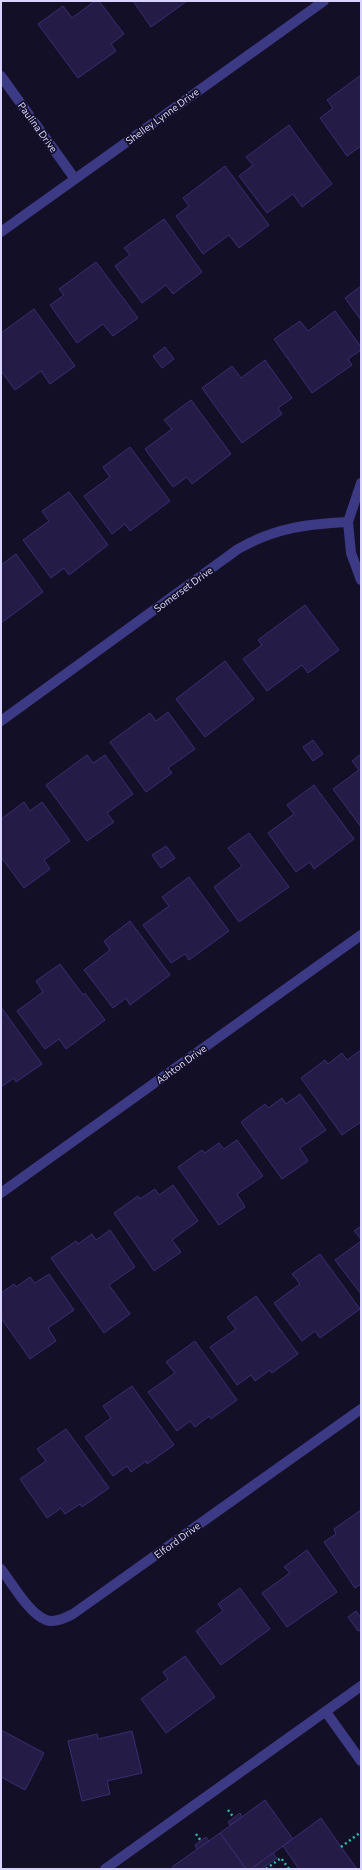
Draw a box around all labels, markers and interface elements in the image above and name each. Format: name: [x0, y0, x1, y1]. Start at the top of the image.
street label: Shelley Lynne Drive: [123, 85, 201, 147]
street label: Paulina Drive: [16, 100, 60, 154]
street label: Somerset Drive: [151, 564, 215, 614]
street label: Ashton Drive: [154, 1042, 208, 1086]
street label: Elford Drive: [152, 1519, 202, 1561]

